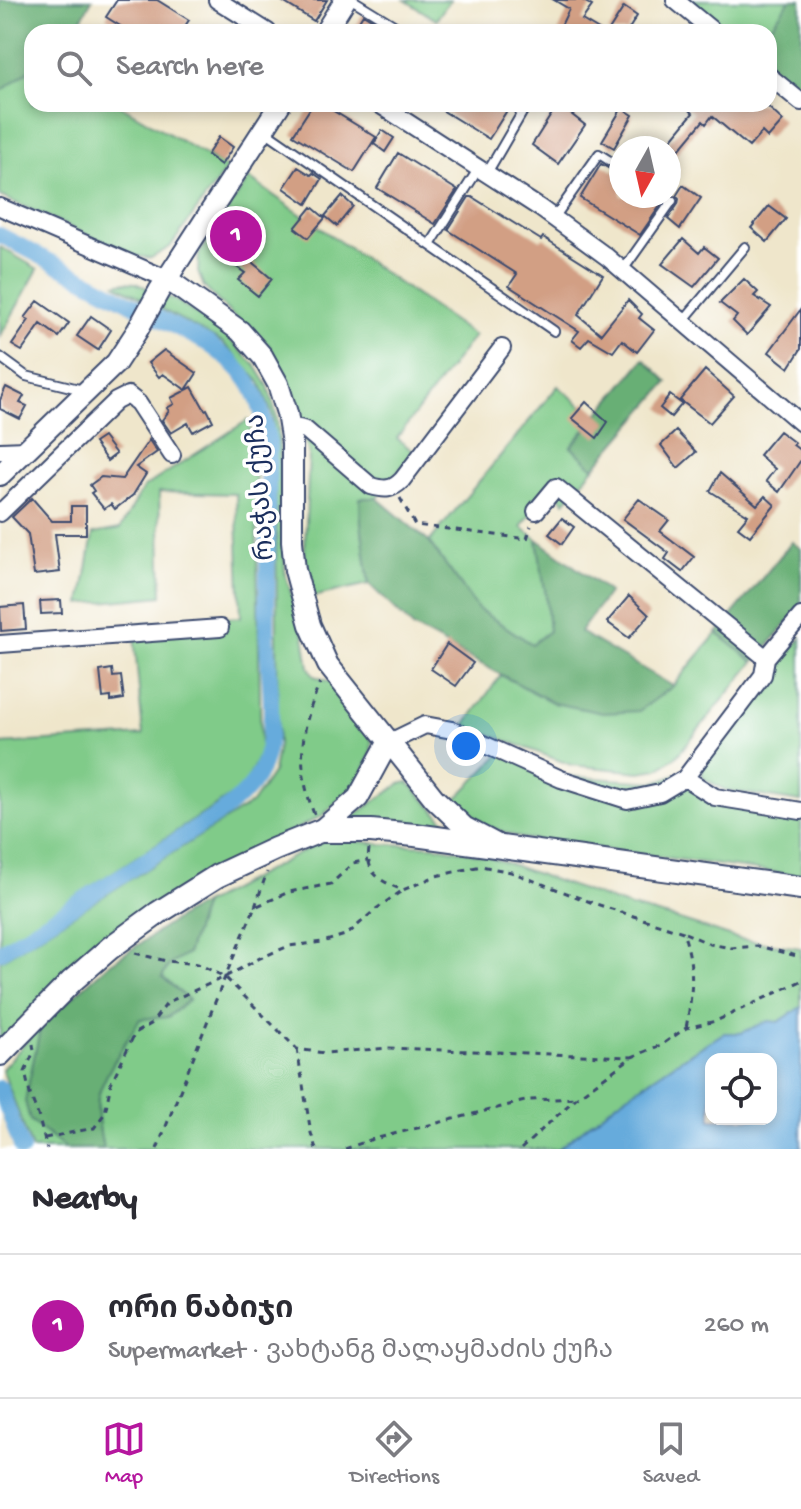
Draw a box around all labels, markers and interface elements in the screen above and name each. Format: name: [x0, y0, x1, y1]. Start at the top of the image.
search box: [24, 24, 777, 112]
icon: search: [52, 46, 96, 90]
text: Search here: [116, 51, 264, 86]
north arrow: [609, 136, 681, 208]
pin: 1: [210, 206, 262, 266]
street label: რაჭას ქუჩა: [242, 413, 284, 561]
your location: [446, 726, 486, 766]
map controls: [705, 1053, 777, 1125]
button: locate: [705, 1053, 777, 1125]
text: Nearby: [32, 1181, 137, 1221]
text: ორი ნაბიჯი: [108, 1294, 293, 1329]
text: 1: [53, 1311, 63, 1342]
text: 260 m: [704, 1311, 769, 1342]
text: Supermarket · ვახტანგ მალაყმაძის ქუჩა: [108, 1337, 613, 1368]
tab: Map: [102, 1417, 146, 1491]
tab: Directions: [350, 1417, 439, 1491]
tab: Saved: [643, 1417, 699, 1491]

